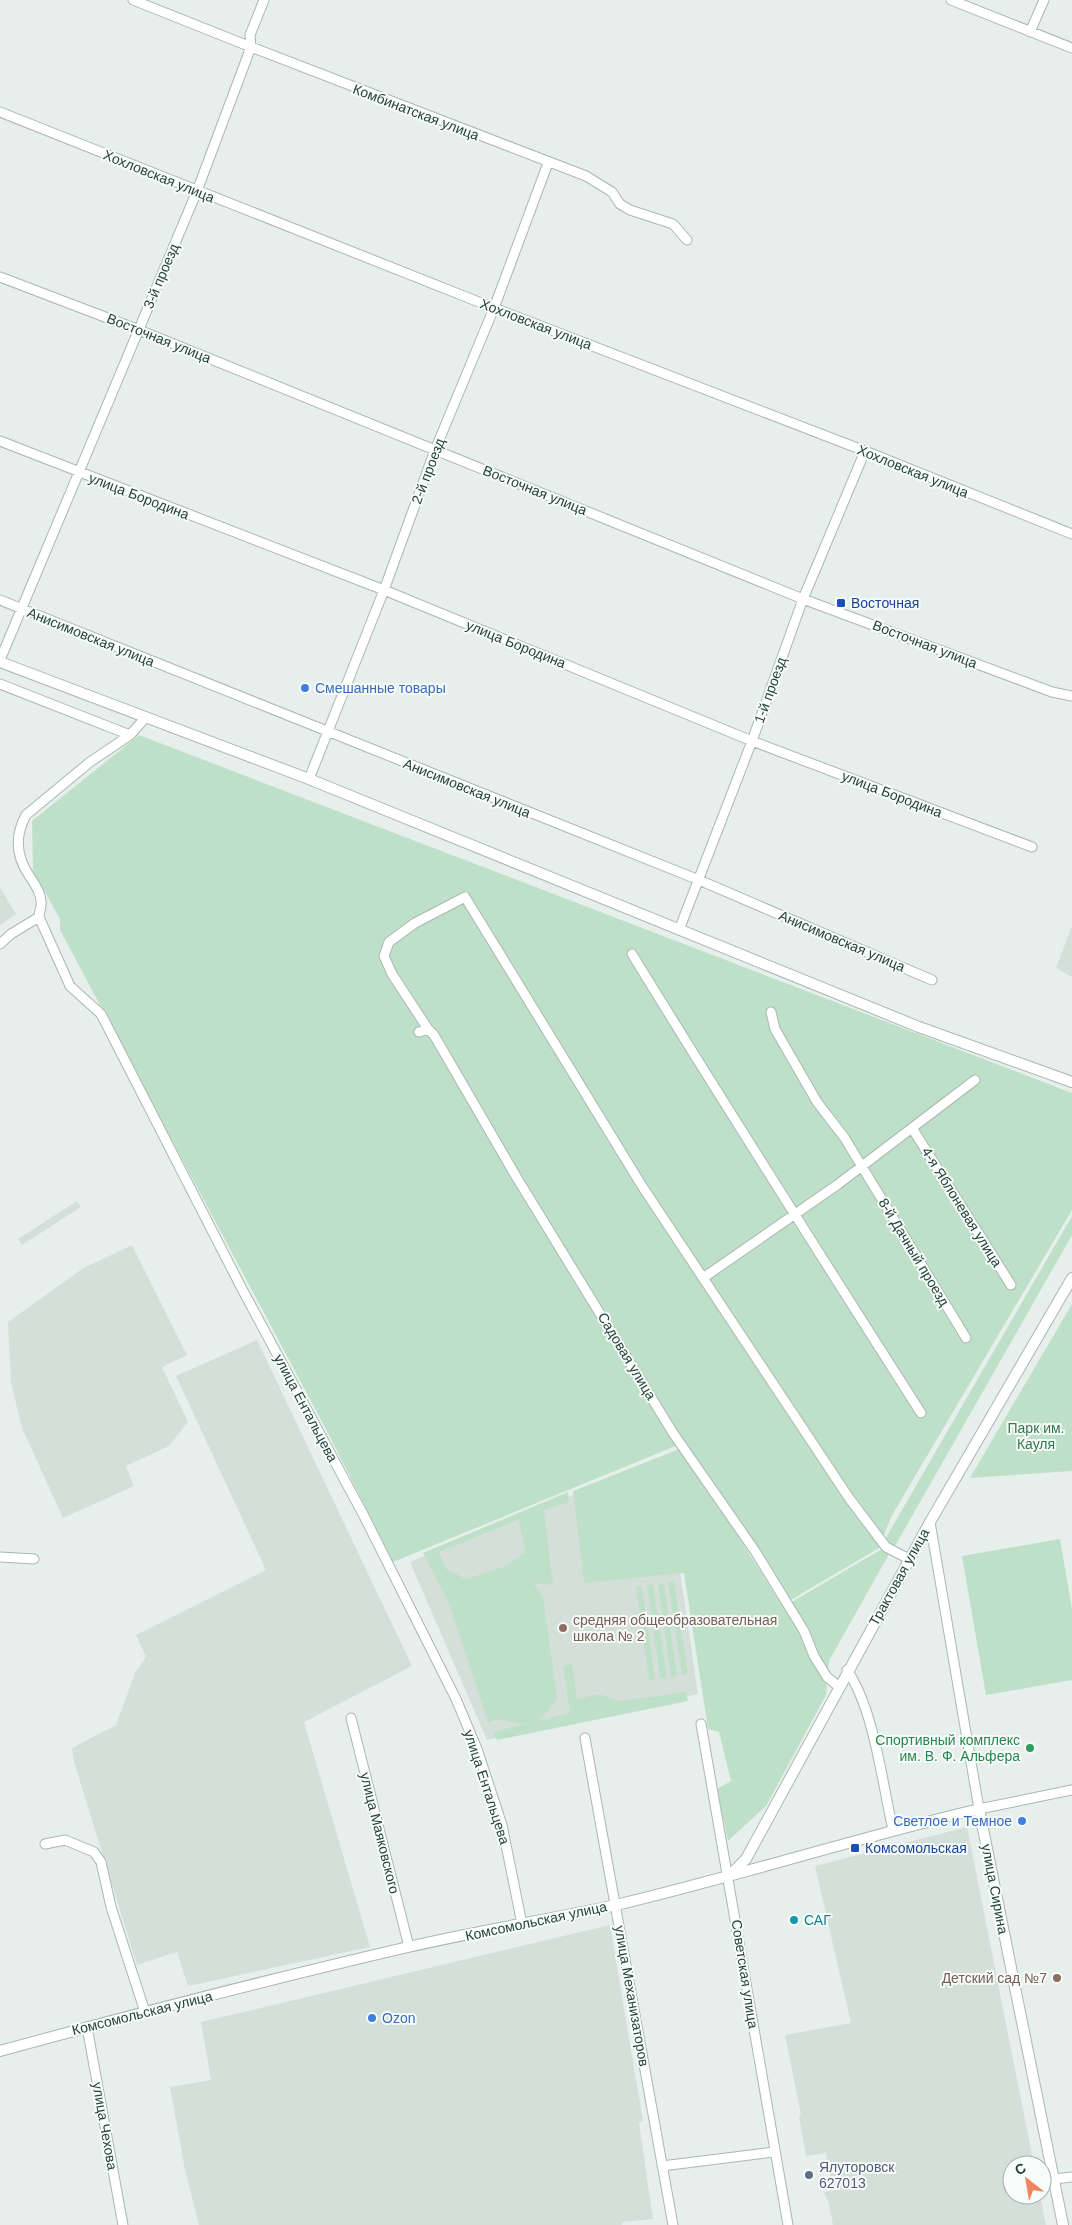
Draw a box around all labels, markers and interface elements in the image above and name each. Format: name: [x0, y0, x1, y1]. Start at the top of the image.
street label: Комбинатская улица: [351, 81, 482, 144]
street label: Хохловская улица: [101, 146, 217, 206]
street label: 3-й проезд: [140, 241, 182, 311]
street label: Хохловская улица: [478, 295, 594, 353]
street label: Восточная улица: [105, 310, 213, 366]
street label: 2-й проезд: [408, 436, 448, 506]
street label: Хохловская улица: [855, 441, 971, 501]
street label: Восточная улица: [481, 462, 589, 518]
street label: улица Бородина: [87, 470, 192, 523]
place label: Восточная: [851, 595, 919, 611]
marker: Восточная: [835, 597, 847, 609]
street label: Анисимовская улица: [25, 604, 157, 670]
street label: улица Бородина: [464, 617, 568, 671]
street label: Восточная улица: [870, 617, 980, 671]
street label: 1-й проезд: [751, 655, 789, 725]
place label: Смешанные товары: [315, 680, 446, 696]
marker: Смешанные товары: [299, 682, 311, 694]
street label: Анисимовская улица: [401, 755, 533, 821]
street label: улица Бородина: [840, 768, 945, 821]
street label: Анисимовская улица: [776, 907, 908, 975]
street label: 4-я Яблоневая улица: [919, 1144, 1005, 1270]
street label: 8-й Дачный проезд: [876, 1195, 952, 1309]
street label: Садовая улица: [595, 1309, 659, 1403]
street label: улица Ентальцева: [271, 1351, 341, 1465]
park label: Парк им. Кауля: [1008, 1420, 1064, 1452]
street label: Трактовая улица: [866, 1525, 932, 1628]
place label: средняя общеобразовательная школа № 2: [573, 1612, 777, 1644]
marker: средняя общеобразовательная школа № 2: [557, 1622, 569, 1634]
street label: улица Ентальцева: [461, 1728, 513, 1847]
place label: Спортивный комплекс им. В. Ф. Альфера: [875, 1732, 1020, 1764]
marker: Спортивный комплекс им. В. Ф. Альфера: [1024, 1742, 1036, 1754]
street label: улица Маяковского: [357, 1771, 403, 1896]
place label: Светлое и Темное: [893, 1813, 1012, 1829]
marker: Светлое и Темное: [1016, 1815, 1028, 1827]
place label: Комсомольская: [865, 1840, 967, 1856]
marker: Комсомольская: [849, 1842, 861, 1854]
street label: улица Сирина: [978, 1843, 1012, 1936]
street label: Комсомольская улица: [464, 1898, 608, 1944]
place label: САГ: [804, 1912, 831, 1928]
marker: САГ: [788, 1914, 800, 1926]
street label: Советская улица: [728, 1918, 762, 2030]
street label: улица Механизаторов: [612, 1924, 652, 2068]
place label: Детский сад №7: [942, 1970, 1047, 1986]
marker: Детский сад №7: [1051, 1972, 1063, 1984]
street label: Комсомольская улица: [70, 1988, 214, 2038]
place label: Ozon: [382, 2010, 415, 2026]
marker: Ozon: [366, 2012, 378, 2024]
street label: улица Чехова: [89, 2081, 121, 2171]
north arrow: [1002, 2155, 1052, 2205]
place label: Ялуторовск 627013: [819, 2159, 895, 2191]
text: С: [1012, 2159, 1029, 2178]
marker: Ялуторовск 627013: [803, 2169, 815, 2181]

